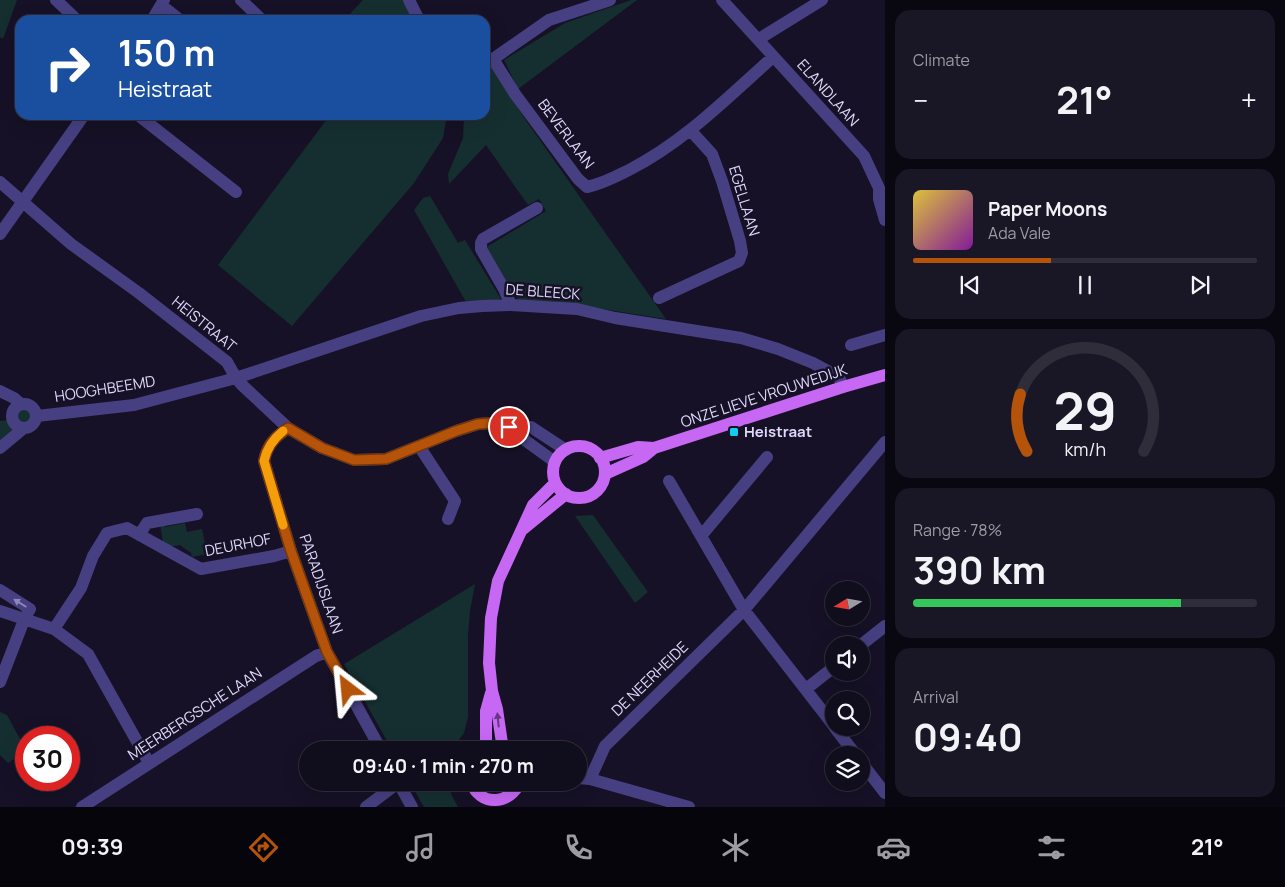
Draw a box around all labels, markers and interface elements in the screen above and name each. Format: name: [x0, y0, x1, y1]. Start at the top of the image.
text: 150 m: [118, 29, 215, 77]
icon: right: [35, 35, 100, 100]
text: Climate: [913, 49, 970, 71]
street label: ELANDLAAN: [793, 55, 864, 131]
text: 21°: [1056, 73, 1113, 125]
text: Heistraat: [118, 74, 212, 104]
text: −: [913, 81, 928, 119]
text: +: [1241, 81, 1257, 119]
street label: BEVERLAAN: [533, 95, 600, 173]
street label: EGELLAAN: [724, 163, 765, 239]
text: Paper Moons: [988, 196, 1107, 222]
text: Ada Vale: [988, 222, 1051, 244]
icon: previous: [956, 271, 984, 299]
icon: pause: [1071, 271, 1099, 299]
icon: next: [1186, 271, 1214, 299]
street label: DE BLEECK: [505, 278, 581, 305]
street label: HEISTRAAT: [168, 291, 241, 356]
street label: ONZE LIEVE VROUWEDIJK: [678, 359, 850, 432]
street label: HOOGHBEEMD: [53, 370, 157, 407]
text: 29: [1053, 375, 1117, 446]
pin: [488, 406, 530, 448]
icon: arrive: [495, 413, 523, 441]
place label: Heistraat: [744, 421, 812, 442]
marker: Heistraat: [728, 426, 740, 438]
text: km/h: [1064, 437, 1106, 461]
text: Range · 78%: [913, 519, 1002, 541]
street label: DEURHOF: [203, 528, 273, 561]
street label: PARADIJSLAAN: [295, 531, 348, 636]
text: 390 km: [913, 543, 1046, 595]
north arrow: [825, 581, 870, 626]
map controls: [825, 581, 870, 791]
one-way arrow: [14, 598, 27, 608]
button: sound: [825, 636, 870, 681]
street label: DE NEERHEIDE: [607, 637, 693, 721]
street label: MEERBERGSCHE LAAN: [124, 662, 266, 765]
position arrow: [321, 662, 373, 714]
text: Arrival: [913, 686, 959, 708]
button: search: [825, 691, 870, 736]
text: 09:40: [913, 710, 1023, 762]
one-way arrow: [494, 712, 502, 728]
speed limit sign: 30: [15, 726, 80, 791]
button: layers: [825, 746, 870, 791]
text: 09:40 · 1 min · 270 m: [352, 753, 534, 779]
icon: directions: [246, 830, 281, 865]
icon: music: [403, 830, 438, 865]
icon: phone: [561, 830, 596, 865]
icon: climate: [718, 830, 753, 865]
icon: car: [876, 830, 911, 865]
icon: filters: [1034, 830, 1069, 865]
text: 09:39: [61, 832, 123, 862]
text: 21°: [1191, 832, 1224, 862]

